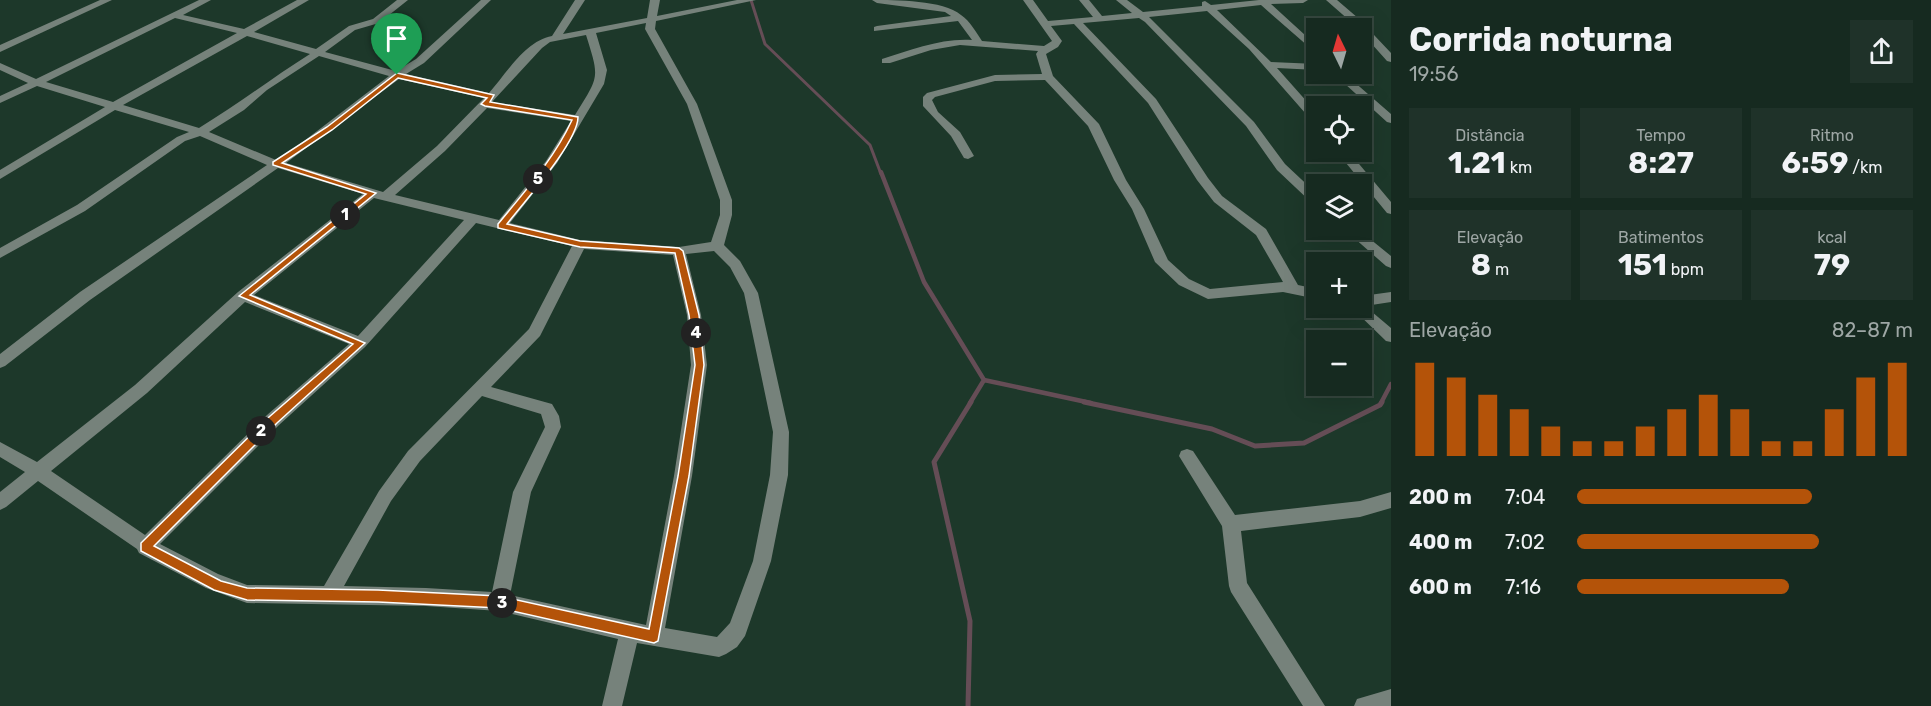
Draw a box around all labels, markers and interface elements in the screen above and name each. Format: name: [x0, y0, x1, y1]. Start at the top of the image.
pin: [371, 13, 422, 75]
north arrow: [1306, 18, 1372, 84]
map controls: [1306, 18, 1372, 396]
text: Corrida noturna: [1409, 20, 1673, 59]
button: share: [1850, 20, 1913, 83]
icon: arrive: [380, 22, 413, 55]
text: 19:56: [1409, 62, 1458, 86]
button: locate: [1306, 96, 1372, 162]
text: Distância: [1455, 126, 1525, 145]
text: Tempo: [1636, 126, 1686, 145]
text: Ritmo: [1810, 126, 1854, 145]
text: 1.21: [1448, 145, 1506, 181]
text: 8:27: [1628, 145, 1694, 181]
text: 6:59: [1781, 145, 1848, 181]
text: km: [1506, 158, 1532, 177]
text: /km: [1848, 158, 1883, 177]
pin: 5: [523, 164, 553, 194]
text: 5: [533, 169, 543, 188]
button: layers: [1306, 174, 1372, 240]
pin: 1: [330, 200, 360, 230]
text: 1: [341, 205, 349, 224]
text: Elevação: [1457, 228, 1523, 247]
text: Batimentos: [1618, 228, 1704, 247]
text: kcal: [1817, 228, 1847, 247]
text: 8: [1471, 247, 1491, 283]
text: 151: [1618, 247, 1667, 283]
text: 79: [1814, 247, 1850, 283]
button: +: [1306, 252, 1372, 318]
text: m: [1491, 260, 1509, 279]
text: bpm: [1667, 260, 1704, 279]
pin: 4: [681, 318, 711, 348]
text: Elevação: [1409, 318, 1492, 342]
text: 82–87 m: [1832, 318, 1913, 342]
text: 4: [691, 323, 701, 342]
button: −: [1306, 330, 1372, 396]
pin: 2: [246, 416, 276, 446]
text: 2: [256, 421, 266, 440]
text: 200 m: [1409, 485, 1472, 509]
text: 7:04: [1505, 485, 1546, 509]
text: 400 m: [1409, 530, 1472, 554]
text: 7:02: [1505, 530, 1545, 554]
text: 600 m: [1409, 575, 1472, 599]
text: 7:16: [1505, 575, 1541, 599]
pin: 3: [487, 588, 517, 618]
text: 3: [497, 593, 507, 612]

